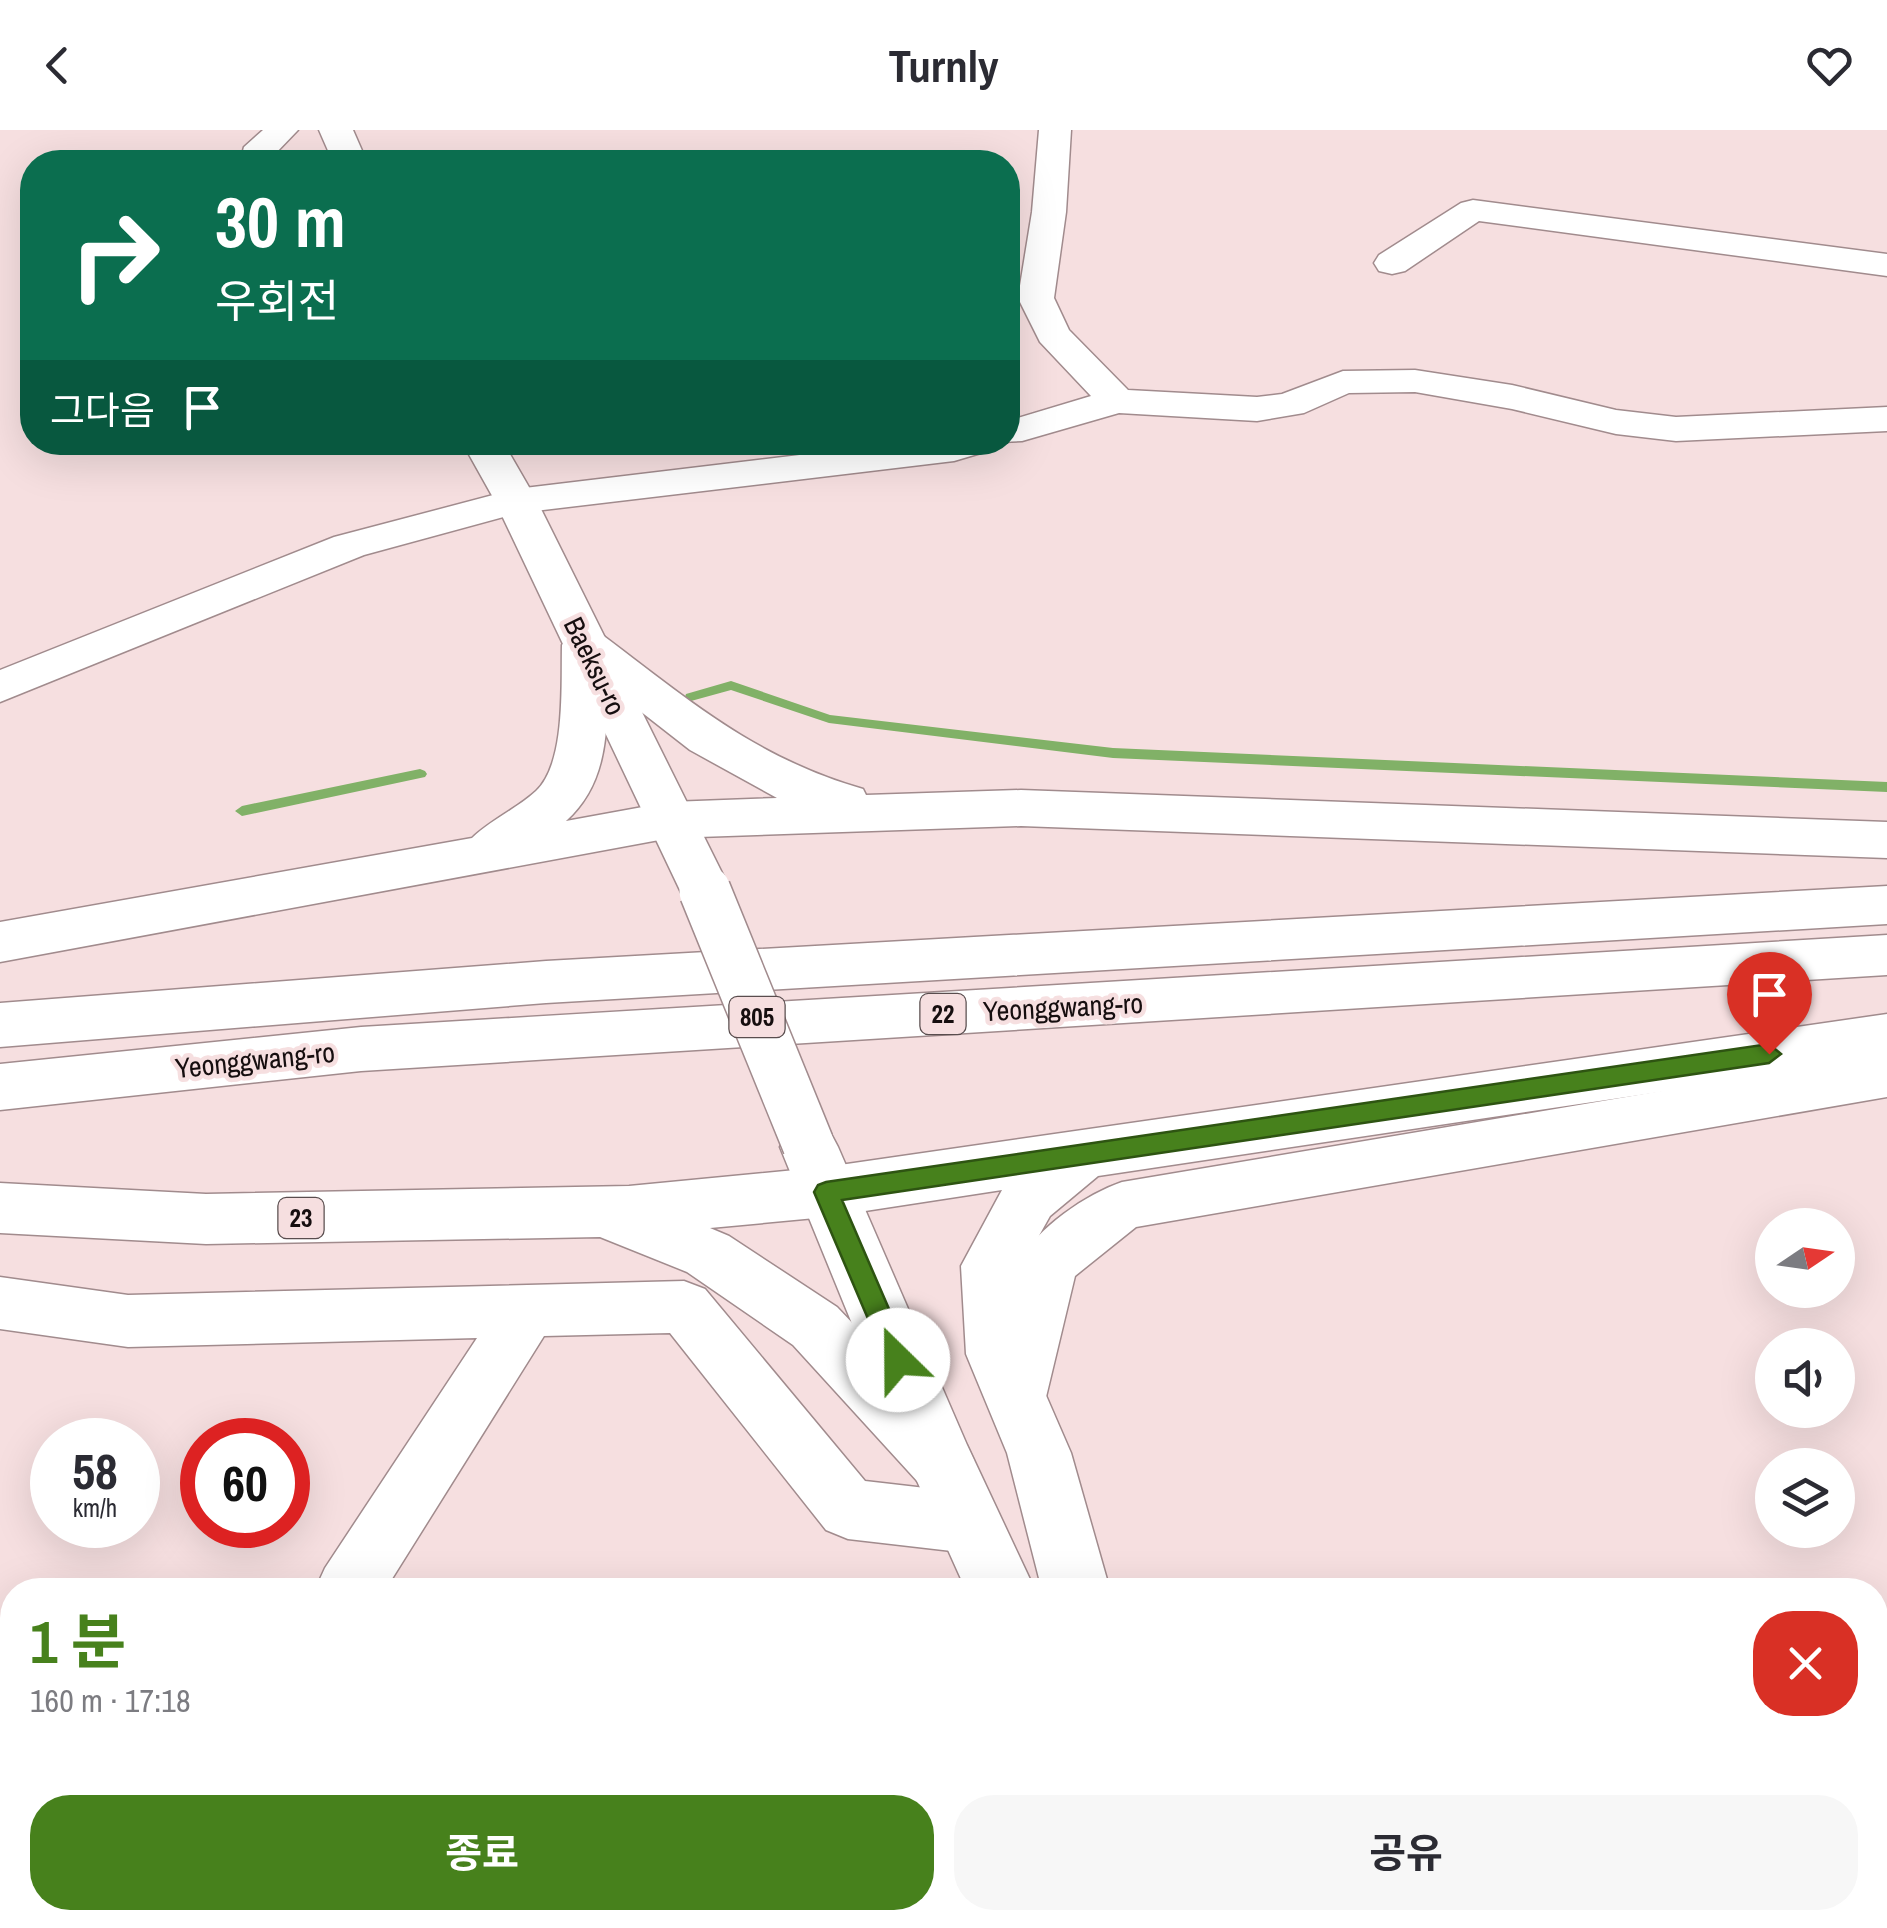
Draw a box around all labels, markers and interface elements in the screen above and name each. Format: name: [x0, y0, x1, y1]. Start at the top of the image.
text: Turnly: [888, 35, 999, 96]
icon: back: [30, 38, 85, 93]
icon: heart: [1802, 38, 1857, 93]
text: 30 m: [215, 175, 346, 269]
icon: right: [50, 190, 180, 320]
text: 우회전: [215, 270, 339, 331]
icon: arrive: [175, 380, 230, 435]
text: 그다음: [50, 385, 155, 436]
street label: Baeksu-ro: [555, 611, 635, 721]
pin: [1727, 952, 1812, 1055]
icon: arrive: [1742, 967, 1797, 1022]
street label: Yeonggwang-ro: [982, 984, 1144, 1030]
road number: 22: [920, 994, 966, 1034]
road number: 805: [730, 997, 784, 1037]
street label: Yeonggwang-ro: [173, 1033, 337, 1087]
road number: 23: [278, 1198, 324, 1238]
north arrow: [1755, 1208, 1855, 1308]
map controls: [1755, 1208, 1855, 1548]
position arrow: [846, 1308, 950, 1412]
button: sound: [1755, 1328, 1855, 1428]
speed limit sign: 60: [180, 1418, 310, 1548]
text: 58: [72, 1437, 118, 1505]
button: layers: [1755, 1448, 1855, 1548]
text: km/h: [73, 1491, 117, 1525]
text: 1 분: [30, 1601, 126, 1682]
button: close: [1753, 1611, 1858, 1716]
text: 160 m · 17:18: [30, 1679, 190, 1722]
button: 종료: [30, 1795, 934, 1910]
button: 공유: [954, 1795, 1858, 1910]

